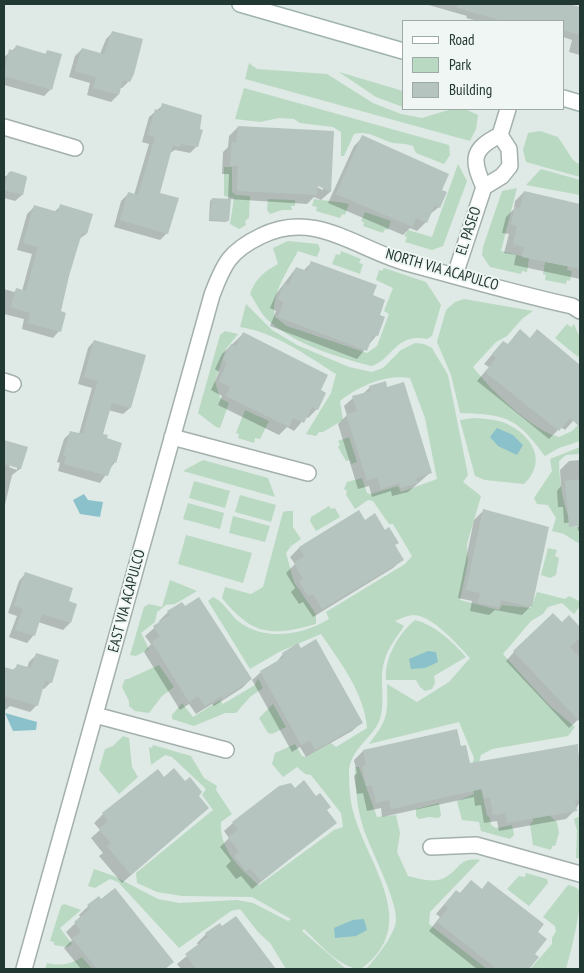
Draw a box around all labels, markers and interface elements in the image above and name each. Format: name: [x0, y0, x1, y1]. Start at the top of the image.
legend: [402, 20, 564, 110]
text: Road: [449, 30, 475, 49]
text: Park: [449, 55, 471, 74]
text: Building: [449, 80, 492, 99]
street label: EL PASEO: [453, 204, 485, 258]
street label: NORTH VIA ACAPULCO: [384, 245, 500, 295]
street label: EAST VIA ACAPULCO: [105, 548, 149, 654]

